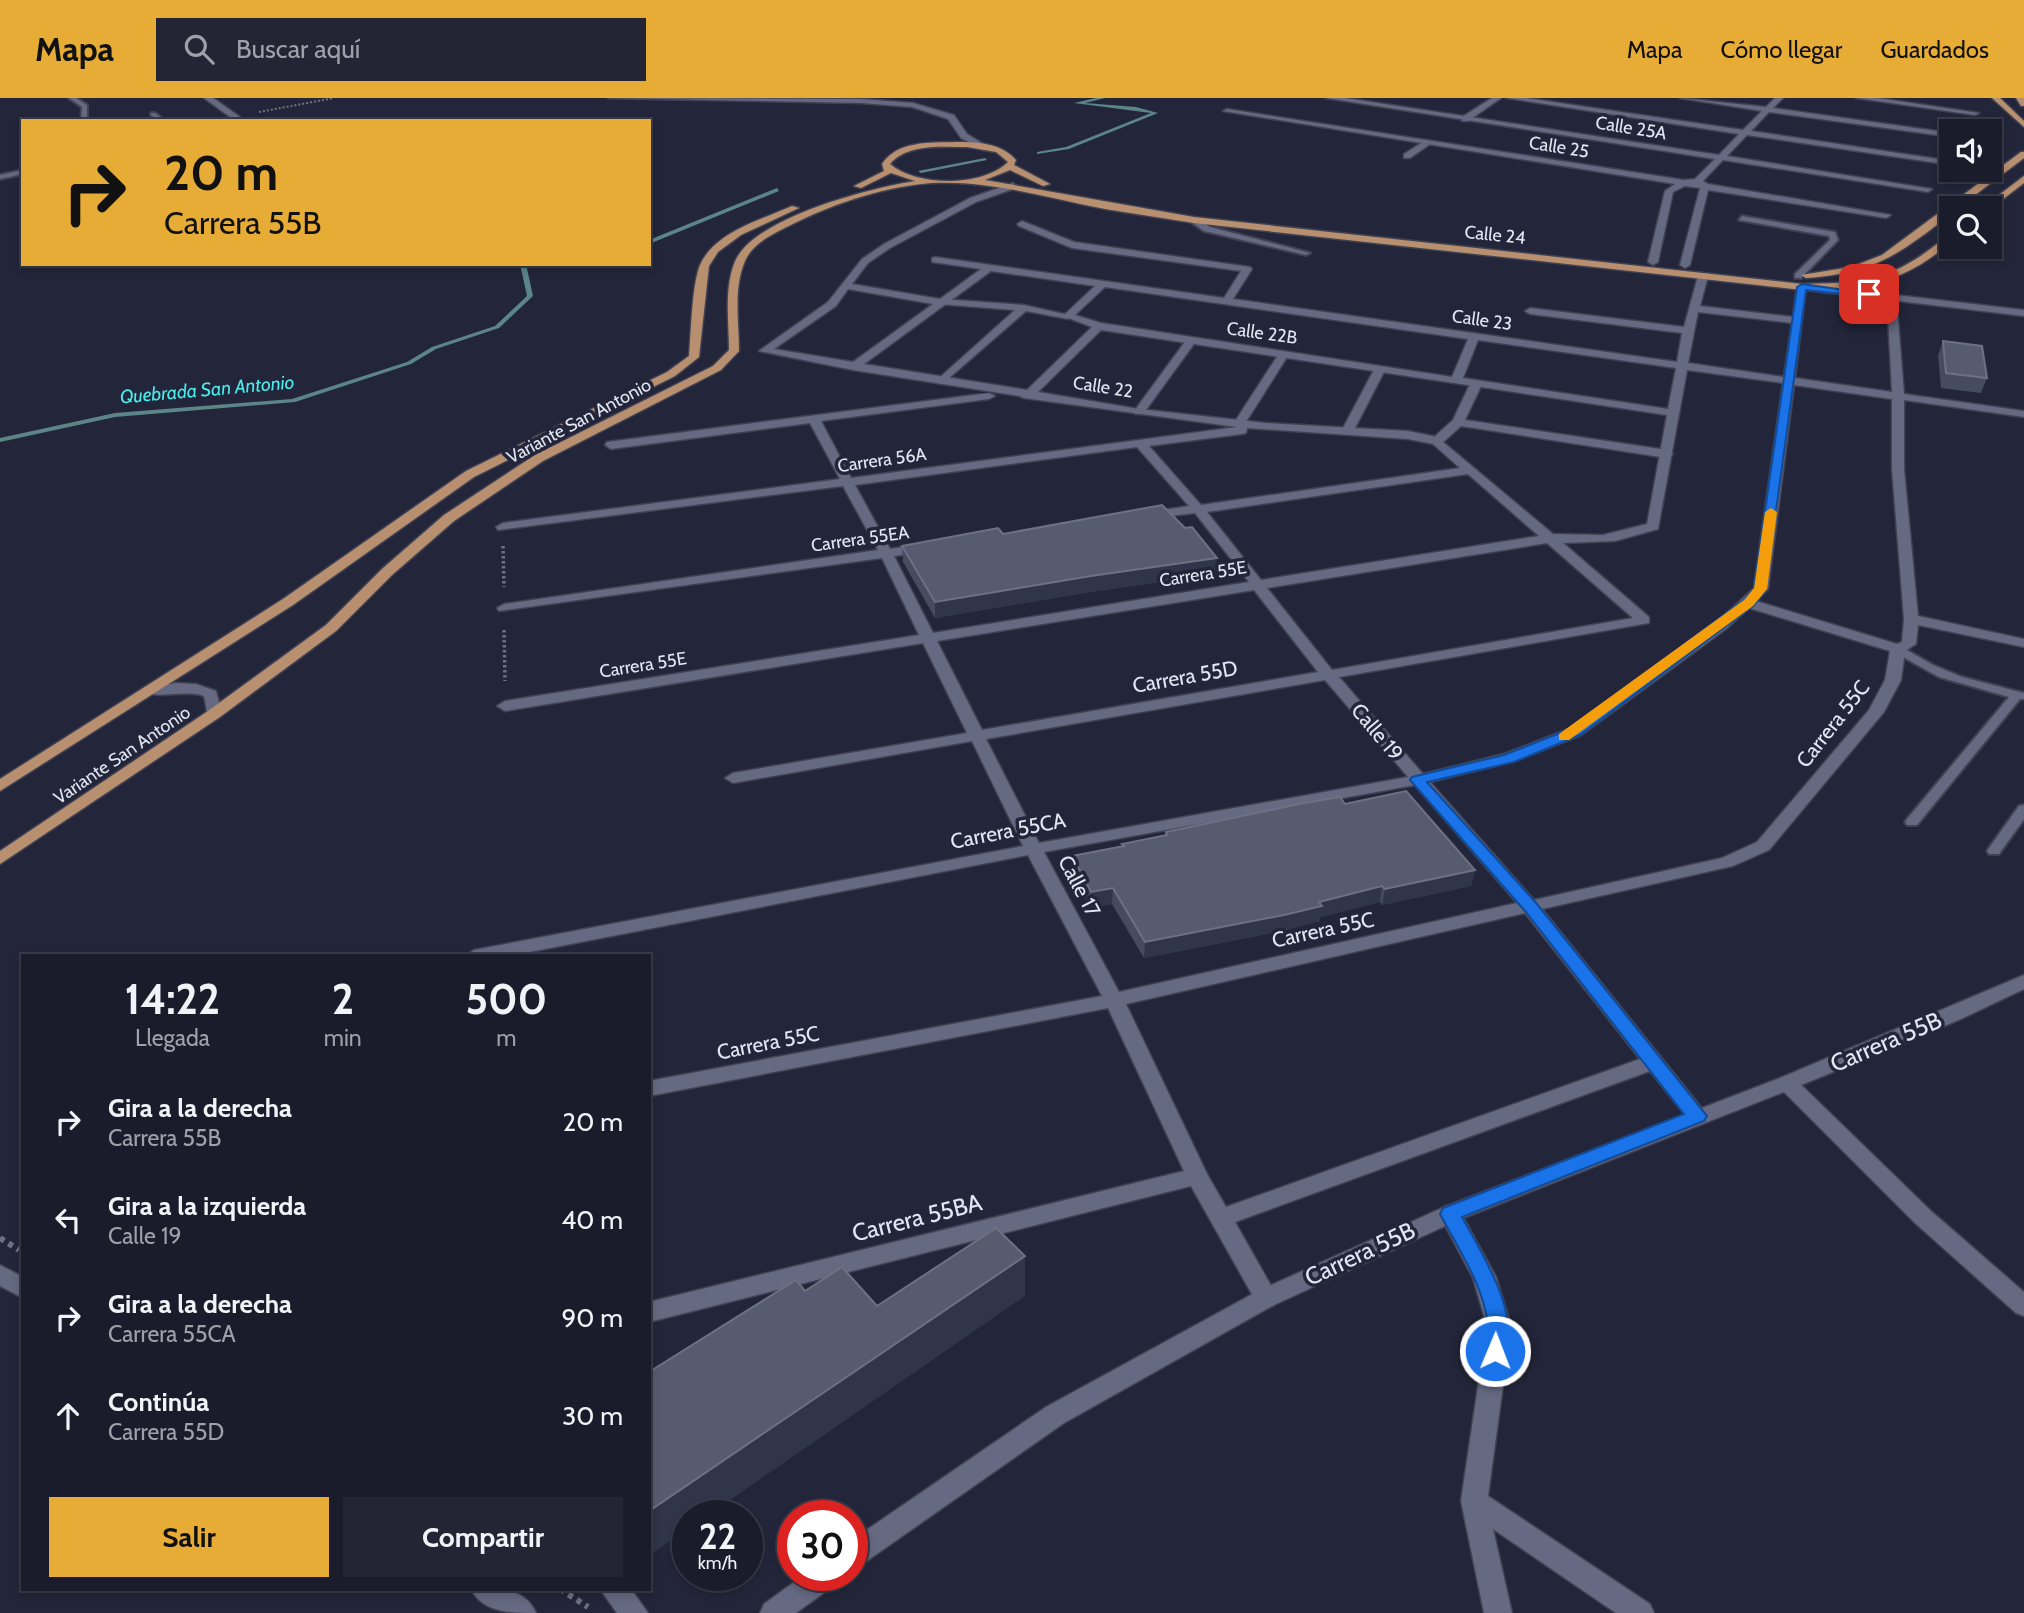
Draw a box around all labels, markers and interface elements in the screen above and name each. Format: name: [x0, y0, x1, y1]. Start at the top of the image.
search box: [156, 18, 646, 81]
text: Mapa: [35, 29, 114, 69]
icon: search: [180, 30, 218, 68]
text: Buscar aquí: [236, 33, 360, 65]
text: Mapa: [1627, 35, 1683, 64]
text: Cómo llegar: [1721, 35, 1842, 64]
text: Guardados: [1880, 35, 1989, 64]
street label: Calle 25A: [1594, 112, 1668, 144]
map controls: [1939, 119, 2002, 259]
button: sound: [1939, 119, 2002, 182]
street label: Calle 25: [1527, 131, 1591, 163]
text: 20 m: [164, 143, 278, 202]
icon: right: [49, 147, 140, 238]
button: search: [1939, 196, 2002, 259]
text: Carrera 55B: [164, 203, 321, 242]
street label: Calle 24: [1463, 221, 1527, 249]
pin: [1839, 264, 1899, 324]
icon: arrive: [1850, 275, 1888, 313]
street label: Calle 23: [1450, 305, 1514, 335]
street label: Calle 22B: [1225, 317, 1299, 349]
water label: Quebrada San Antonio: [119, 370, 295, 409]
street label: Calle 22: [1072, 371, 1134, 403]
street label: Variante San Antonio: [503, 374, 655, 468]
street label: Carrera 56A: [836, 443, 928, 477]
street label: Carrera 55EA: [810, 521, 910, 557]
street label: Carrera 55E: [1158, 556, 1248, 592]
street label: Carrera 55E: [598, 647, 688, 683]
street label: Carrera 55D: [1131, 655, 1239, 698]
street label: Carrera 55C: [1791, 675, 1874, 772]
street label: Calle 19: [1346, 698, 1409, 765]
street label: Variante San Antonio: [49, 701, 195, 809]
street label: Carrera 55CA: [948, 807, 1068, 854]
street label: Calle 17: [1053, 851, 1106, 921]
street label: Carrera 55C: [1270, 906, 1376, 953]
text: 14:22: [125, 973, 220, 1025]
text: 2: [332, 973, 354, 1025]
text: 500: [465, 973, 547, 1025]
street label: Carrera 55B: [1826, 1005, 1946, 1078]
street label: Carrera 55C: [715, 1020, 821, 1065]
text: Llegada: [135, 1024, 210, 1052]
text: min: [324, 1024, 362, 1052]
text: m: [496, 1024, 516, 1052]
text: Gira a la derecha: [108, 1092, 292, 1124]
icon: right: [49, 1103, 87, 1141]
text: 20 m: [563, 1106, 623, 1138]
text: Carrera 55B: [108, 1124, 221, 1152]
street label: Carrera 55BA: [849, 1187, 985, 1248]
text: Gira a la izquierda: [108, 1190, 306, 1222]
icon: left: [49, 1201, 87, 1239]
text: 40 m: [561, 1204, 623, 1236]
street label: Carrera 55B: [1300, 1215, 1419, 1292]
text: Calle 19: [108, 1222, 181, 1250]
text: Gira a la derecha: [108, 1288, 292, 1320]
icon: right: [49, 1299, 87, 1337]
text: 90 m: [561, 1302, 623, 1334]
position arrow: [1458, 1314, 1532, 1388]
text: Carrera 55CA: [108, 1320, 236, 1348]
text: Continúa: [108, 1386, 209, 1418]
icon: ahead: [49, 1397, 87, 1435]
text: 30 m: [562, 1400, 623, 1432]
text: Carrera 55D: [108, 1418, 224, 1446]
button: Salir: [49, 1497, 329, 1577]
button: Compartir: [343, 1497, 623, 1577]
speed limit sign: 30: [777, 1500, 868, 1591]
text: 22: [699, 1515, 736, 1558]
text: km/h: [698, 1552, 737, 1574]

